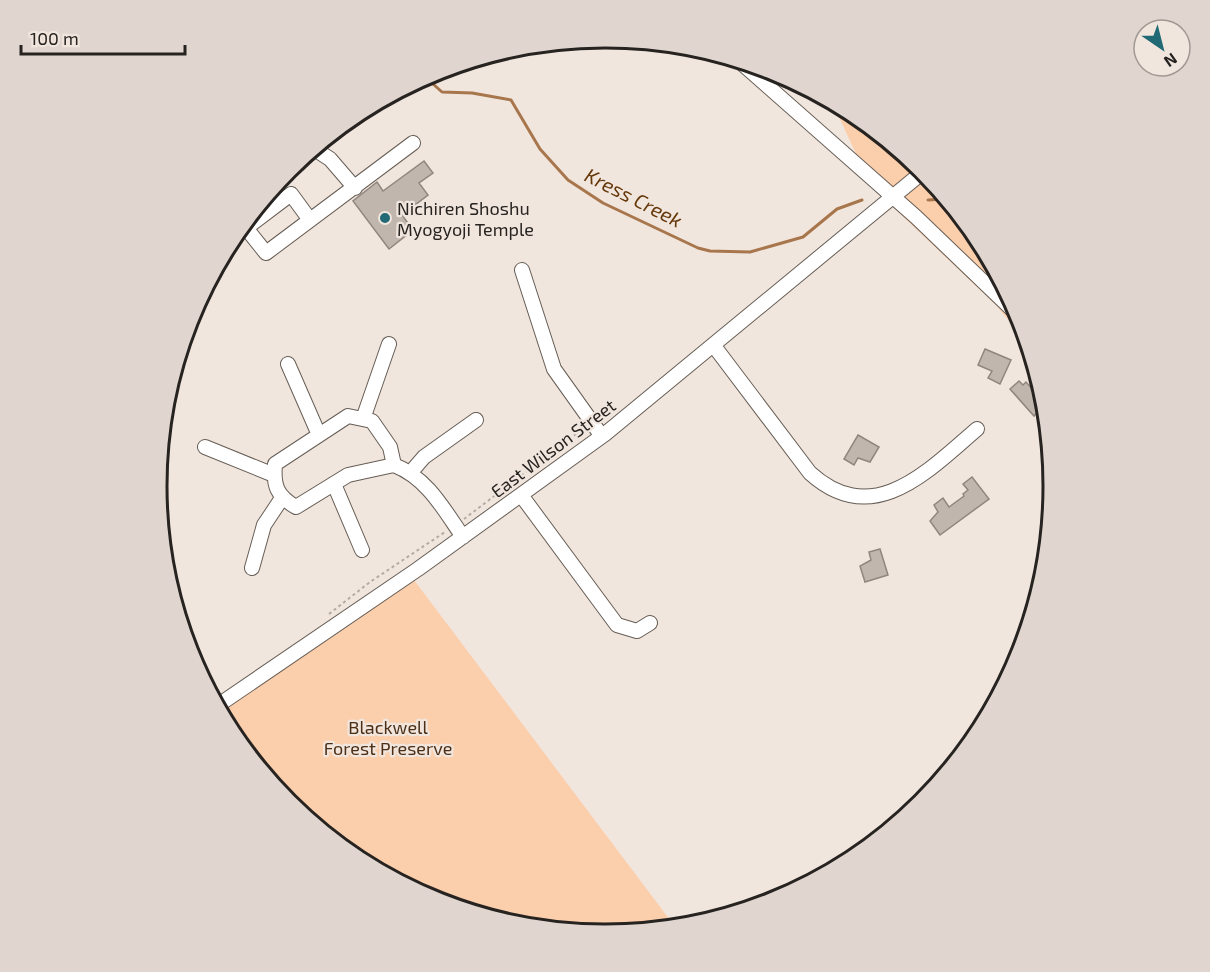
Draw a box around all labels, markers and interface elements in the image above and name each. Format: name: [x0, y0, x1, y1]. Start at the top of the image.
scale bar: [21, 18, 184, 56]
north arrow: [1132, 18, 1192, 78]
text: 100 m: [30, 27, 79, 49]
text: N: [1161, 50, 1181, 72]
water label: Kress Creek: [581, 162, 687, 232]
place label: Nichiren Shoshu Myogyoji Temple: [397, 197, 534, 240]
marker: Nichiren Shoshu Myogyoji Temple: [378, 211, 392, 225]
street label: East Wilson Street: [486, 394, 620, 502]
park label: Blackwell Forest Preserve: [324, 716, 452, 759]

